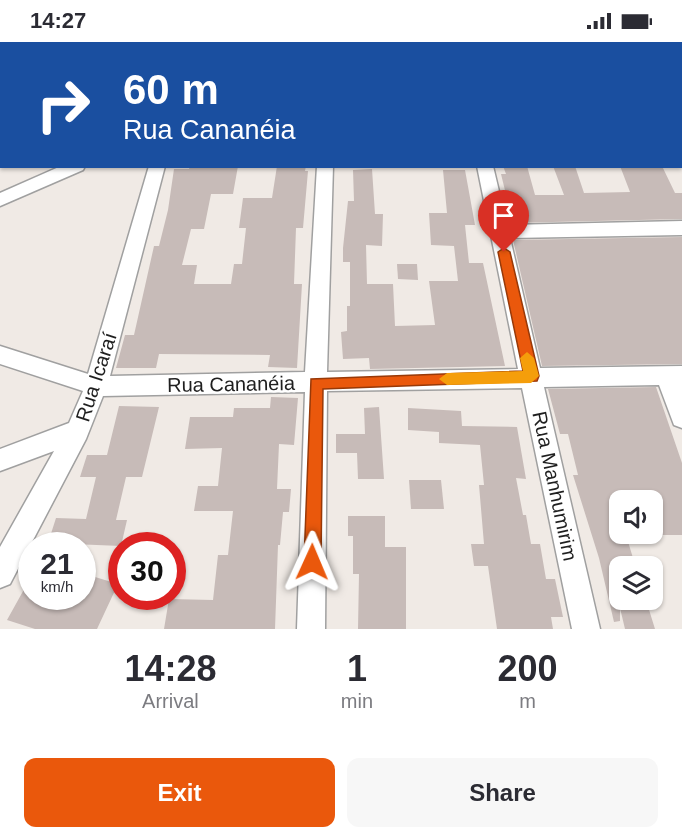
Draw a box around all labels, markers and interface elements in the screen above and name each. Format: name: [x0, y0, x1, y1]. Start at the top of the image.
text: 14:27: [30, 8, 86, 33]
icon: right: [24, 66, 102, 144]
text: 60 m: [123, 66, 219, 113]
text: Rua Cananéia: [123, 115, 296, 145]
pin: [478, 190, 529, 252]
icon: arrive: [487, 199, 520, 232]
street label: Rua Icaraí: [71, 329, 121, 424]
street label: Rua Cananéia: [167, 372, 296, 396]
street label: Rua Manhumirim: [528, 409, 582, 563]
map controls: [609, 490, 663, 610]
button: sound: [609, 490, 663, 544]
position arrow: [280, 530, 344, 594]
speed limit sign: 30: [108, 532, 186, 610]
text: 21: [40, 547, 74, 580]
button: layers: [609, 556, 663, 610]
text: km/h: [41, 578, 73, 595]
text: 14:28: [124, 648, 216, 689]
text: 1: [347, 648, 367, 689]
text: 200: [497, 648, 558, 689]
text: Arrival: [142, 690, 199, 712]
text: min: [341, 690, 373, 712]
text: m: [519, 690, 536, 712]
button: Exit: [24, 758, 335, 827]
button: Share: [347, 758, 658, 827]

